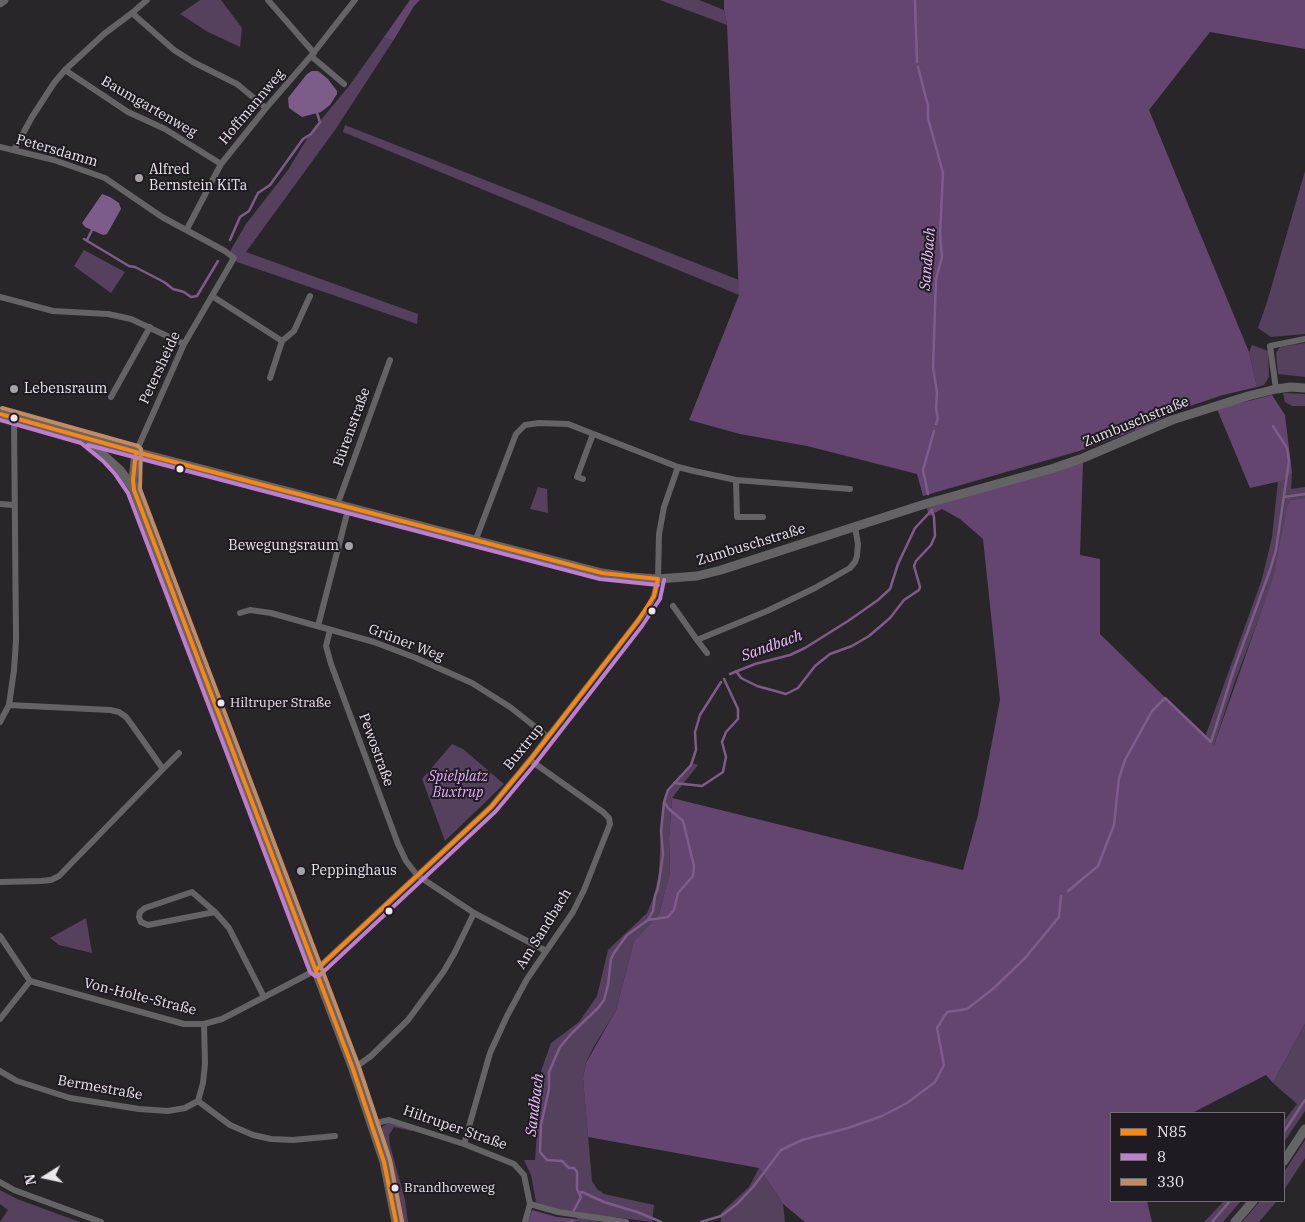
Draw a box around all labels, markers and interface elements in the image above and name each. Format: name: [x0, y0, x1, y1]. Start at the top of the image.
street label: Hoffmannweg: [216, 66, 288, 148]
street label: Baumgartenweg: [98, 73, 200, 141]
street label: Petersdamm: [14, 131, 100, 171]
place label: Alfred Bernstein KiTa: [149, 162, 247, 194]
marker: Alfred Bernstein KiTa: [133, 172, 145, 184]
water label: Sandbach: [916, 227, 940, 291]
street label: Petersheide: [136, 329, 184, 407]
place label: Lebensraum: [24, 381, 107, 397]
marker: Lebensraum: [8, 383, 20, 395]
street label: Bürenstraße: [330, 385, 374, 469]
street label: Zumbuschstraße: [1081, 393, 1191, 451]
unlabelled marker: [9, 413, 19, 423]
unlabelled marker: [175, 464, 185, 474]
street label: Zumbuschstraße: [695, 520, 807, 570]
place label: Bewegungsraum: [228, 538, 339, 554]
marker: Bewegungsraum: [343, 540, 355, 552]
unlabelled marker: [647, 606, 657, 616]
street label: Grüner Weg: [366, 621, 446, 665]
water label: Sandbach: [739, 627, 805, 665]
place label: Hiltruper Straße: [230, 695, 331, 711]
marker: Hiltruper Straße: [216, 698, 226, 708]
street label: Pewostraße: [355, 711, 397, 789]
street label: Buxtrup: [500, 721, 548, 773]
park label: Spielplatz Buxtrup: [428, 769, 488, 802]
place label: Peppinghaus: [311, 863, 397, 879]
marker: Peppinghaus: [295, 865, 307, 877]
street label: Am Sandbach: [513, 886, 575, 972]
unlabelled marker: [384, 906, 394, 916]
street label: Von-Holte-Straße: [82, 975, 198, 1019]
street label: Bermestraße: [56, 1072, 144, 1104]
water label: Sandbach: [522, 1072, 548, 1138]
street label: Hiltruper Straße: [401, 1102, 509, 1154]
legend: [1110, 1112, 1285, 1202]
text: N85: [1157, 1122, 1187, 1141]
text: 8: [1157, 1147, 1166, 1166]
north arrow: [20, 1152, 70, 1202]
text: 330: [1157, 1172, 1184, 1191]
text: N: [20, 1173, 40, 1187]
place label: Brandhoveweg: [404, 1180, 495, 1196]
marker: Brandhoveweg: [390, 1183, 400, 1193]

